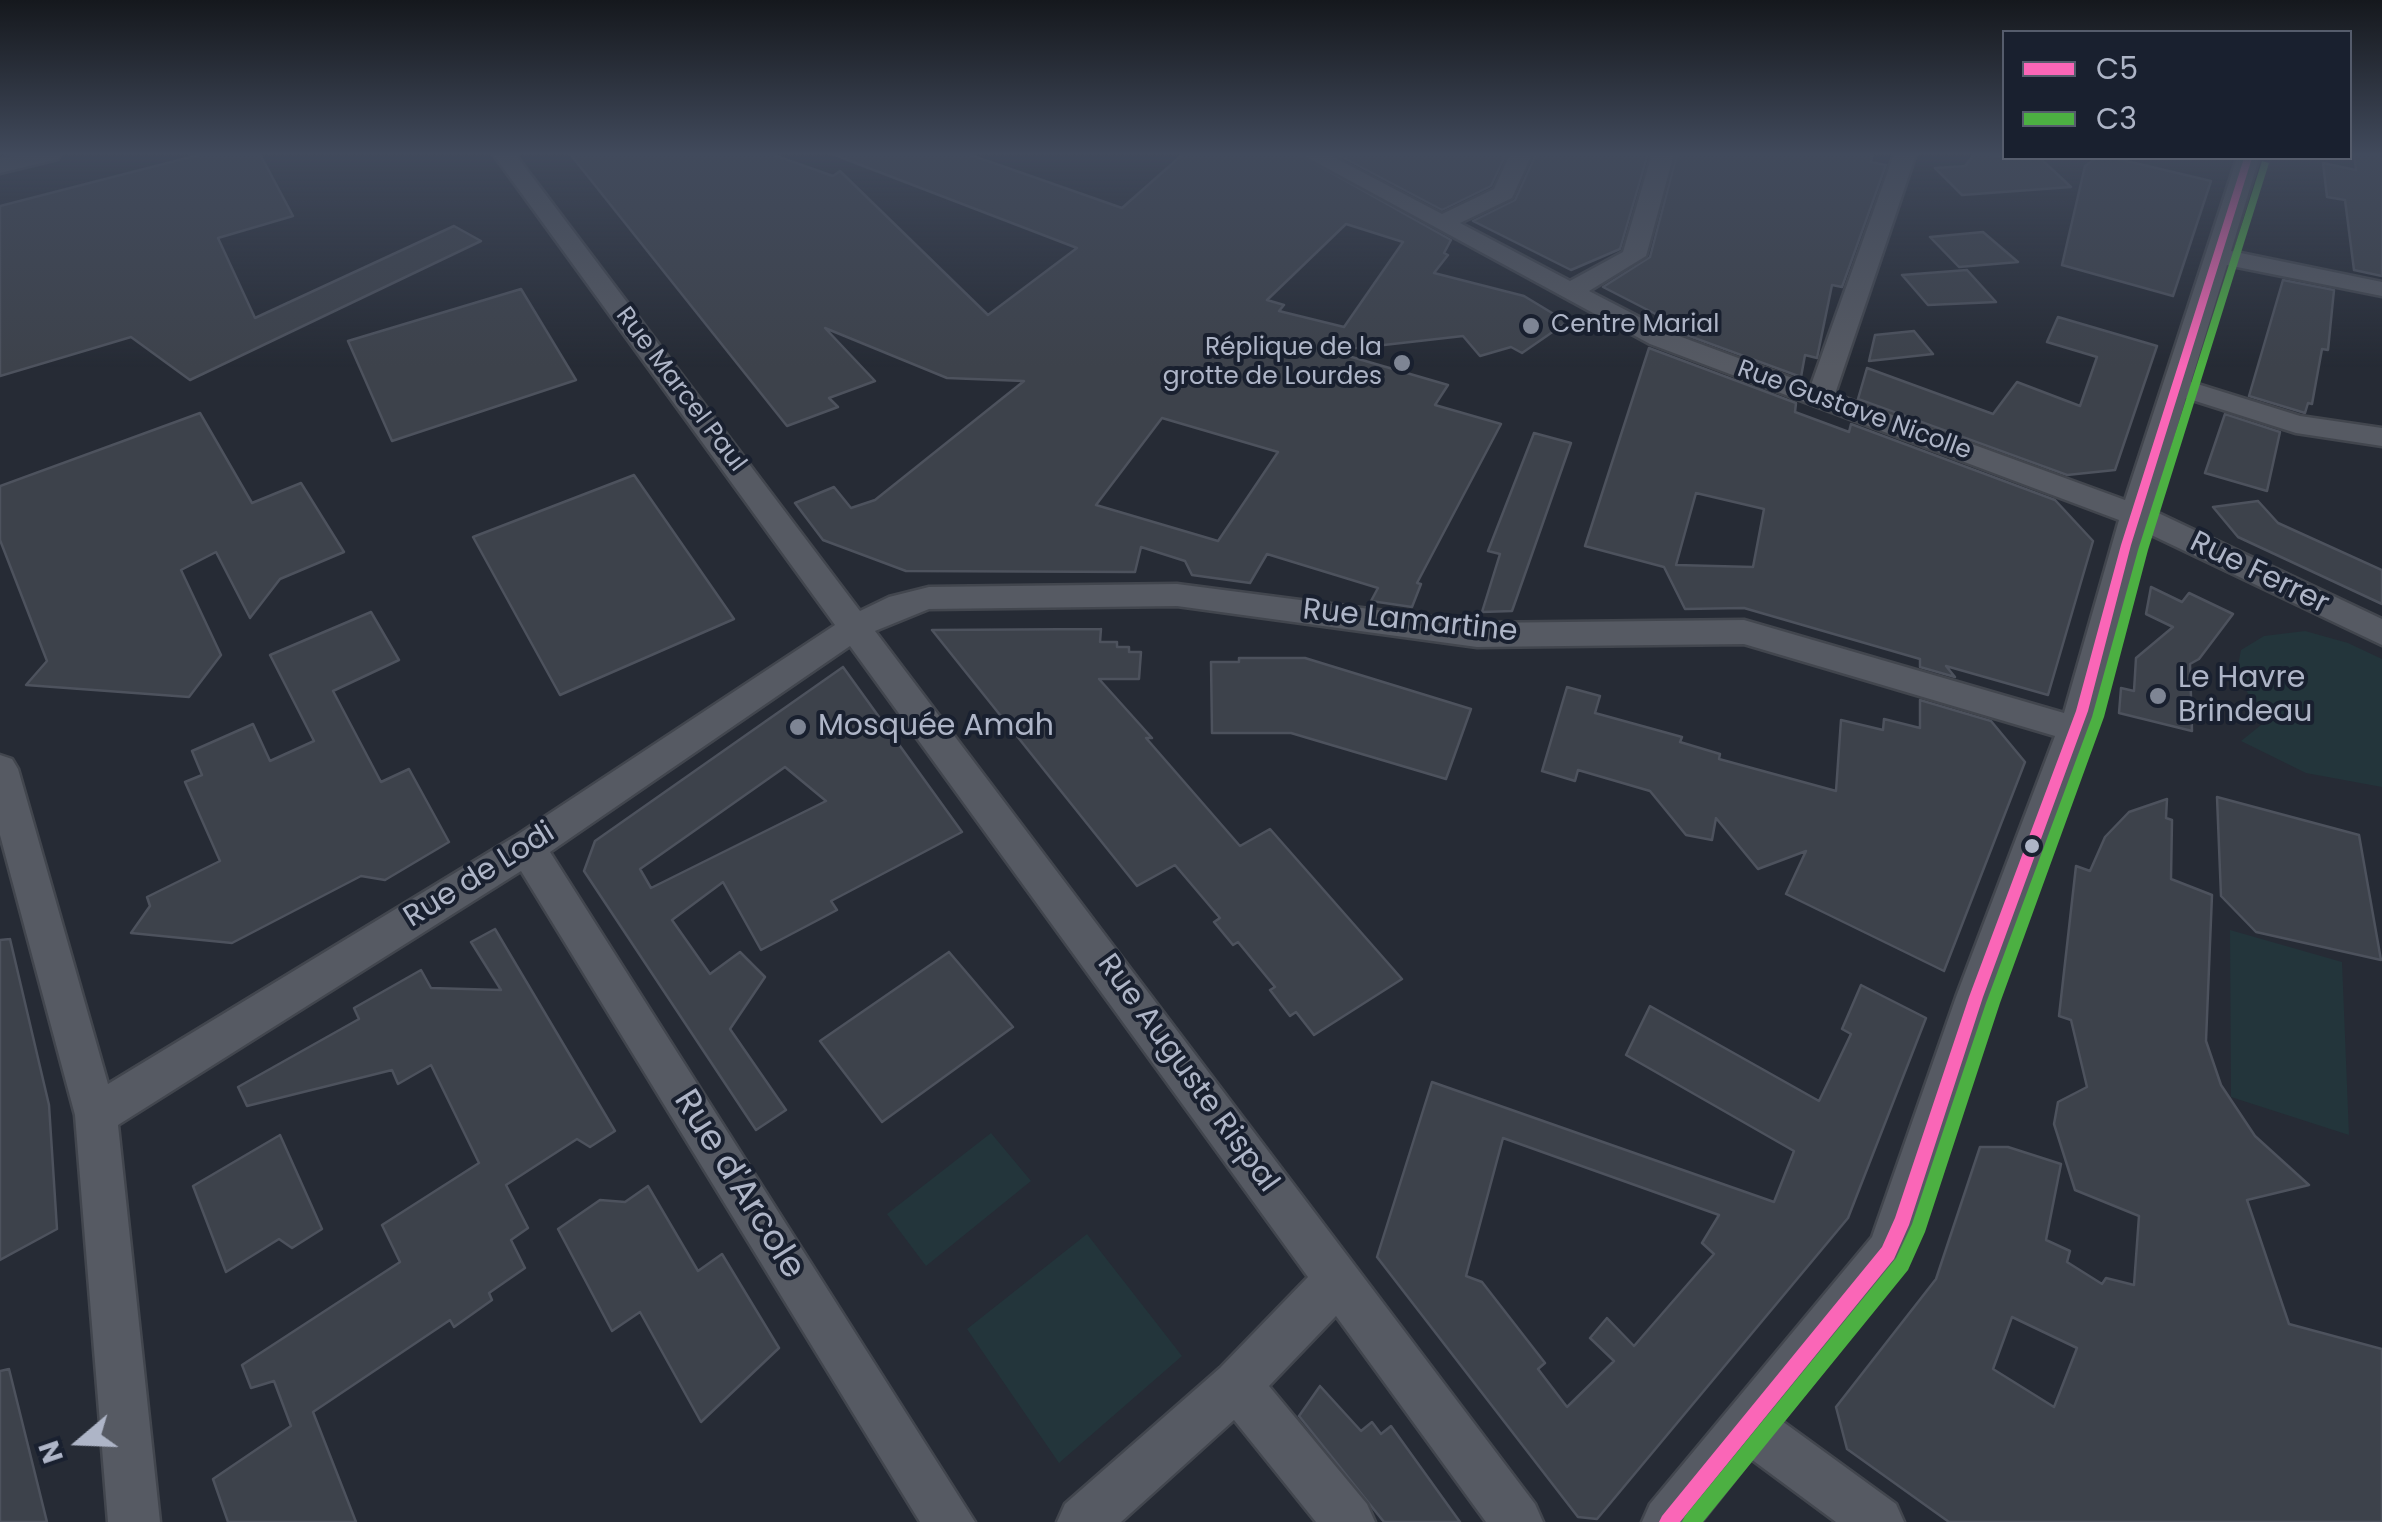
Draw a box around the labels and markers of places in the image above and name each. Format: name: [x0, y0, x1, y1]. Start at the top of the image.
place label: Centre Marial: [1551, 311, 1719, 341]
marker: Centre Marial: [1520, 315, 1542, 337]
place label: Réplique de la grotte de Lourdes: [1163, 334, 1382, 393]
marker: Réplique de la grotte de Lourdes: [1391, 352, 1413, 374]
place label: Le Havre Brindeau: [2178, 661, 2313, 732]
marker: Le Havre Brindeau: [2147, 685, 2169, 707]
place label: Mosquée Amah: [818, 709, 1054, 745]
marker: Mosquée Amah: [787, 716, 809, 738]
unlabelled marker: [2022, 836, 2042, 856]

